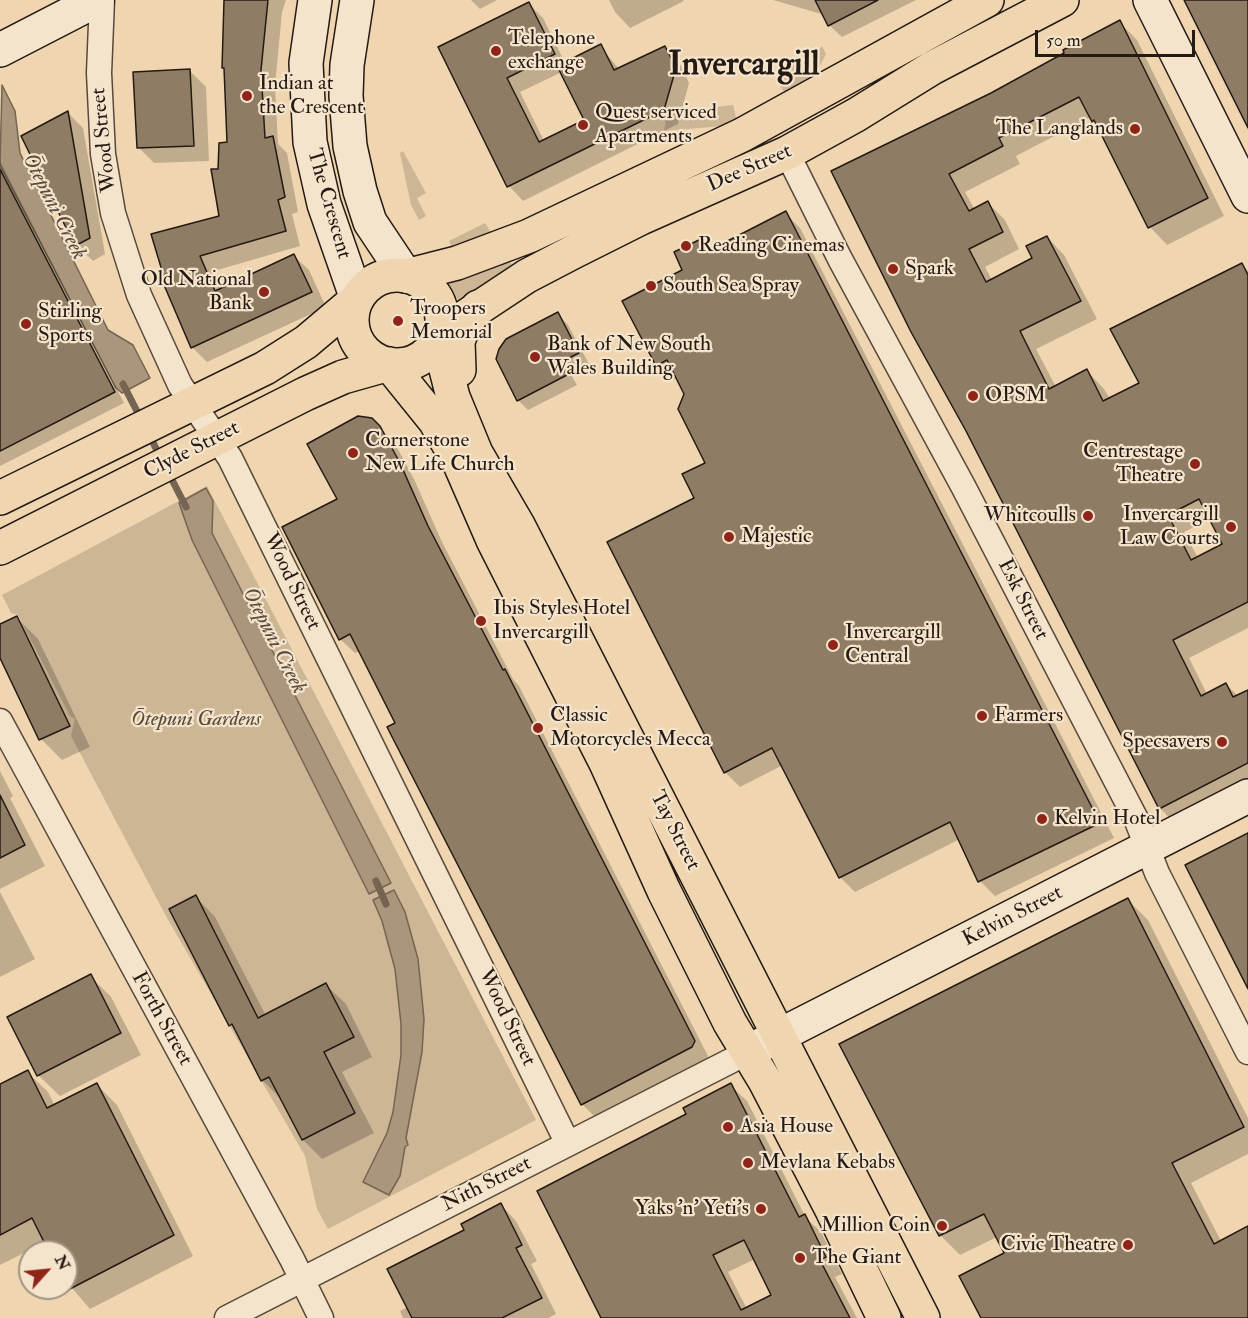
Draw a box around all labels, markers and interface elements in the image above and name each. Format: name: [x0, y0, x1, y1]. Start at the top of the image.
scale bar: [1038, 18, 1198, 56]
place label: Telephone exchange: [508, 26, 595, 76]
text: 50 m: [1046, 29, 1081, 52]
marker: Telephone exchange: [489, 44, 503, 58]
district label: Invercargill: [669, 47, 819, 87]
place label: Indian at the Crescent: [259, 71, 364, 121]
street label: Wood Street: [87, 86, 123, 194]
marker: Indian at the Crescent: [240, 89, 254, 103]
place label: Quest serviced Apartments: [595, 100, 717, 150]
place label: The Langlands: [996, 116, 1123, 142]
marker: Quest serviced Apartments: [576, 118, 590, 132]
marker: The Langlands: [1128, 122, 1142, 136]
street label: Dee Street: [704, 139, 796, 199]
street label: The Crescent: [300, 146, 356, 262]
water label: Ōtepuni Creek: [15, 149, 91, 265]
place label: Reading Cinemas: [698, 233, 844, 259]
marker: Reading Cinemas: [679, 239, 693, 253]
place label: Spark: [905, 256, 954, 282]
marker: Spark: [886, 262, 900, 276]
place label: Old National Bank: [141, 267, 252, 317]
place label: South Sea Spray: [663, 273, 799, 299]
marker: South Sea Spray: [644, 279, 658, 293]
marker: Old National Bank: [257, 285, 271, 299]
place label: Troopers Memorial: [410, 296, 492, 346]
place label: Stirling Sports: [38, 299, 102, 349]
marker: Troopers Memorial: [391, 314, 405, 328]
marker: Stirling Sports: [19, 317, 33, 331]
place label: Bank of New South Wales Building: [547, 332, 711, 382]
marker: Bank of New South Wales Building: [528, 350, 542, 364]
place label: OPSM: [985, 383, 1046, 409]
marker: OPSM: [966, 389, 980, 403]
street label: Clyde Street: [140, 416, 244, 486]
place label: Cornerstone New Life Church: [365, 428, 515, 478]
place label: Centrestage Theatre: [1083, 439, 1183, 489]
marker: Cornerstone New Life Church: [346, 446, 360, 460]
marker: Centrestage Theatre: [1188, 457, 1202, 471]
place label: Invercargill Law Courts: [1120, 502, 1219, 552]
place label: Whitcoulls: [984, 503, 1076, 529]
marker: Whitcoulls: [1081, 509, 1095, 523]
marker: Invercargill Law Courts: [1224, 520, 1238, 534]
place label: Majestic: [741, 524, 811, 550]
street label: Wood Street: [257, 529, 325, 635]
marker: Majestic: [722, 530, 736, 544]
street label: Esk Street: [991, 555, 1053, 645]
water label: Ōtepuni Creek: [235, 583, 311, 699]
place label: Ibis Styles Hotel Invercargill: [493, 596, 630, 646]
marker: Ibis Styles Hotel Invercargill: [474, 614, 488, 628]
place label: Invercargill Central: [845, 620, 941, 670]
marker: Invercargill Central: [826, 638, 840, 652]
place label: Classic Motorcycles Mecca: [550, 703, 711, 753]
place label: Farmers: [994, 703, 1063, 729]
park label: Ōtepuni Gardens: [131, 707, 261, 733]
marker: Farmers: [975, 709, 989, 723]
marker: Classic Motorcycles Mecca: [531, 721, 545, 735]
place label: Specsavers: [1122, 729, 1210, 755]
marker: Specsavers: [1215, 735, 1229, 749]
street label: Tay Street: [643, 787, 705, 875]
place label: Kelvin Hotel: [1054, 806, 1160, 832]
marker: Kelvin Hotel: [1035, 812, 1049, 826]
street label: Kelvin Street: [959, 881, 1067, 953]
street label: Wood Street: [472, 965, 540, 1071]
street label: Forth Street: [125, 968, 197, 1070]
place label: Asia House: [740, 1114, 833, 1140]
marker: Asia House: [721, 1120, 735, 1134]
place label: Mevlana Kebabs: [760, 1150, 895, 1176]
street label: Nith Street: [438, 1152, 536, 1218]
marker: Mevlana Kebabs: [741, 1156, 755, 1170]
place label: Yaks 'n' Yeti's: [635, 1196, 749, 1222]
marker: Yaks 'n' Yeti's: [754, 1202, 768, 1216]
place label: Million Coin: [821, 1213, 930, 1239]
marker: Million Coin: [935, 1219, 949, 1233]
place label: Civic Theatre: [1000, 1232, 1116, 1258]
marker: Civic Theatre: [1121, 1238, 1135, 1252]
north arrow: [18, 1240, 78, 1300]
place label: The Giant: [812, 1245, 901, 1271]
marker: The Giant: [793, 1251, 807, 1265]
text: N: [50, 1252, 74, 1274]

